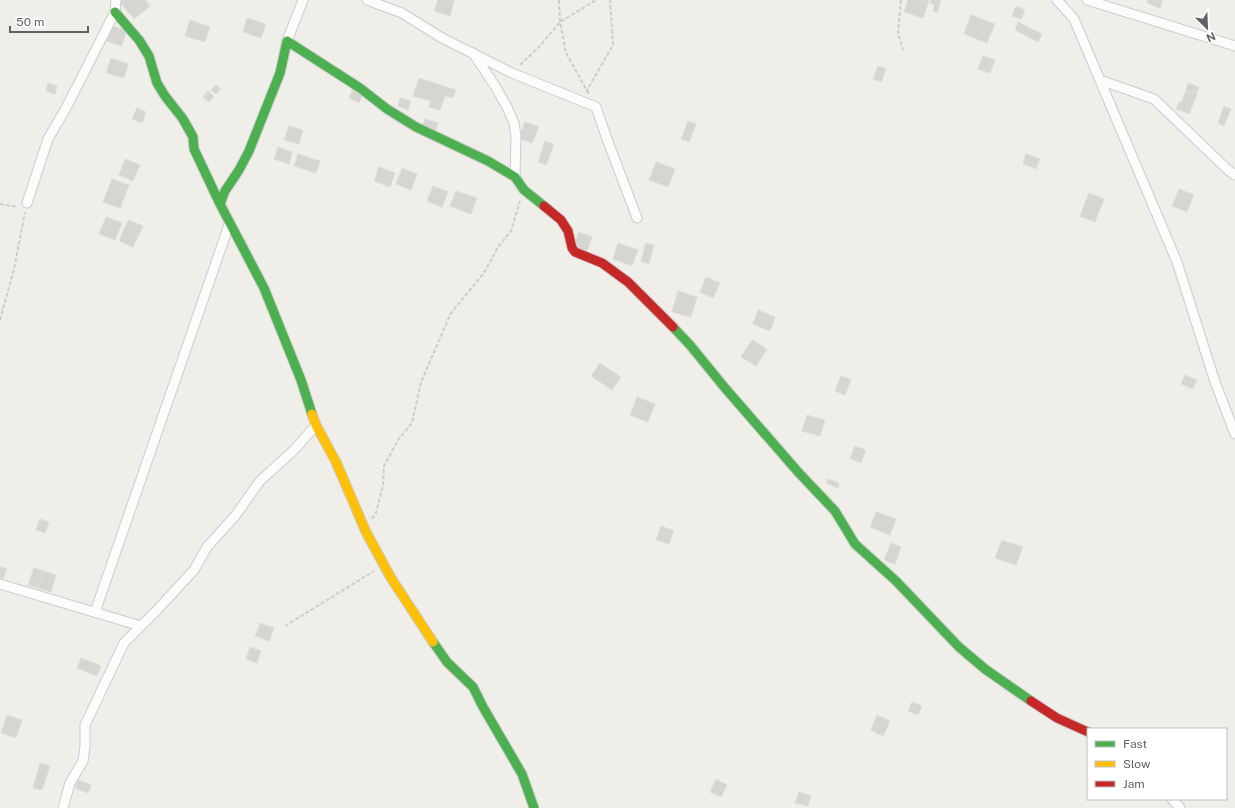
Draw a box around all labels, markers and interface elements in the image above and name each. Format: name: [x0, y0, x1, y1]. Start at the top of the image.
scale bar: [10, 8, 88, 34]
north arrow: [1187, 8, 1227, 48]
text: 50 m: [16, 15, 44, 29]
text: N: [1205, 30, 1217, 44]
legend: [1087, 728, 1227, 800]
text: Fast: [1123, 737, 1148, 751]
text: Slow: [1123, 757, 1151, 771]
text: Jam: [1123, 777, 1145, 791]

